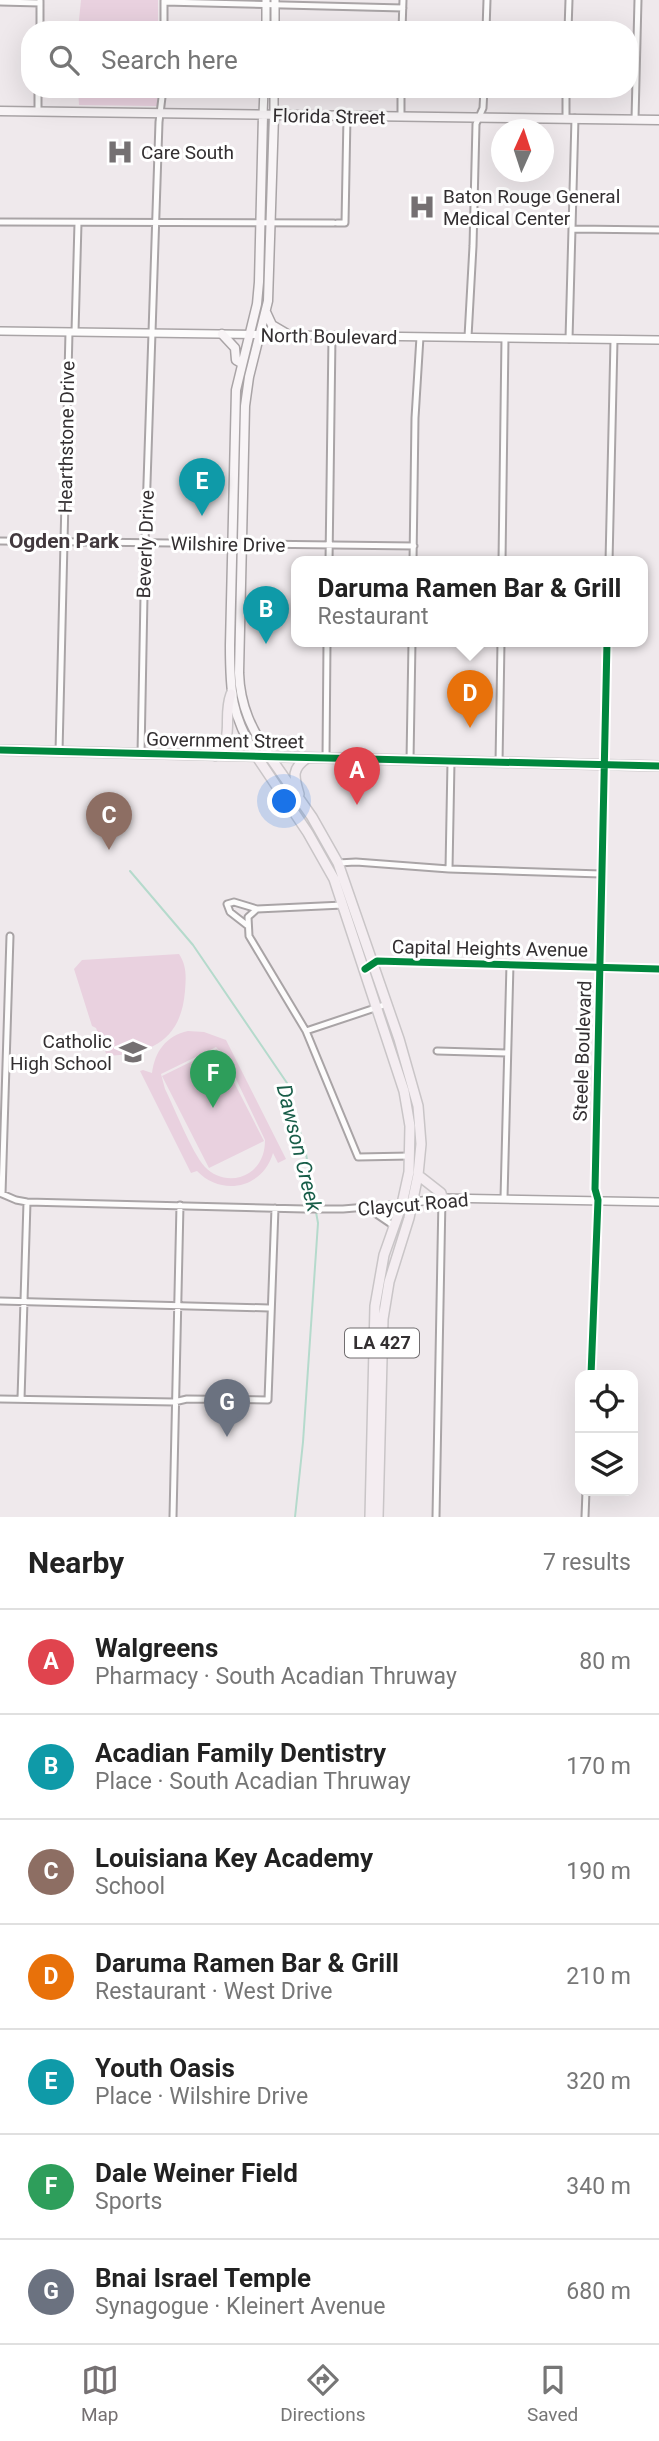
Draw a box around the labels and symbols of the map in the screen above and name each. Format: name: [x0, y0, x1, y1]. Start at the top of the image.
street label: Florida Street: [272, 104, 386, 129]
north arrow: [491, 119, 554, 182]
hospital icon: Care South: [105, 137, 135, 167]
place label: Care South: [141, 141, 234, 164]
place label: Baton Rouge General Medical Center: [443, 185, 620, 230]
hospital icon: Baton Rouge General Medical Center: [407, 192, 437, 222]
street label: North Boulevard: [260, 324, 398, 349]
street label: Hearthstone Drive: [54, 361, 79, 513]
pin: E: [179, 458, 225, 516]
street label: Beverly Drive: [132, 489, 159, 599]
district label: Ogden Park: [9, 529, 120, 553]
street label: Wilshire Drive: [170, 532, 286, 557]
pin: B: [243, 586, 289, 644]
pin: D: [447, 670, 493, 728]
street label: Government Street: [146, 728, 304, 753]
pin: A: [334, 747, 380, 805]
your location: [267, 784, 301, 818]
pin: C: [86, 792, 132, 850]
street label: Capital Heights Avenue: [392, 935, 588, 962]
street label: Steele Boulevard: [569, 980, 596, 1122]
place label: Catholic High School: [10, 1030, 112, 1075]
school or university icon: Catholic High School: [118, 1037, 148, 1067]
pin: F: [190, 1050, 236, 1108]
water label: Dawson Creek: [272, 1082, 327, 1215]
street label: Claycut Road: [357, 1188, 469, 1221]
road number: LA 427: [345, 1328, 419, 1358]
pin: G: [204, 1379, 250, 1437]

